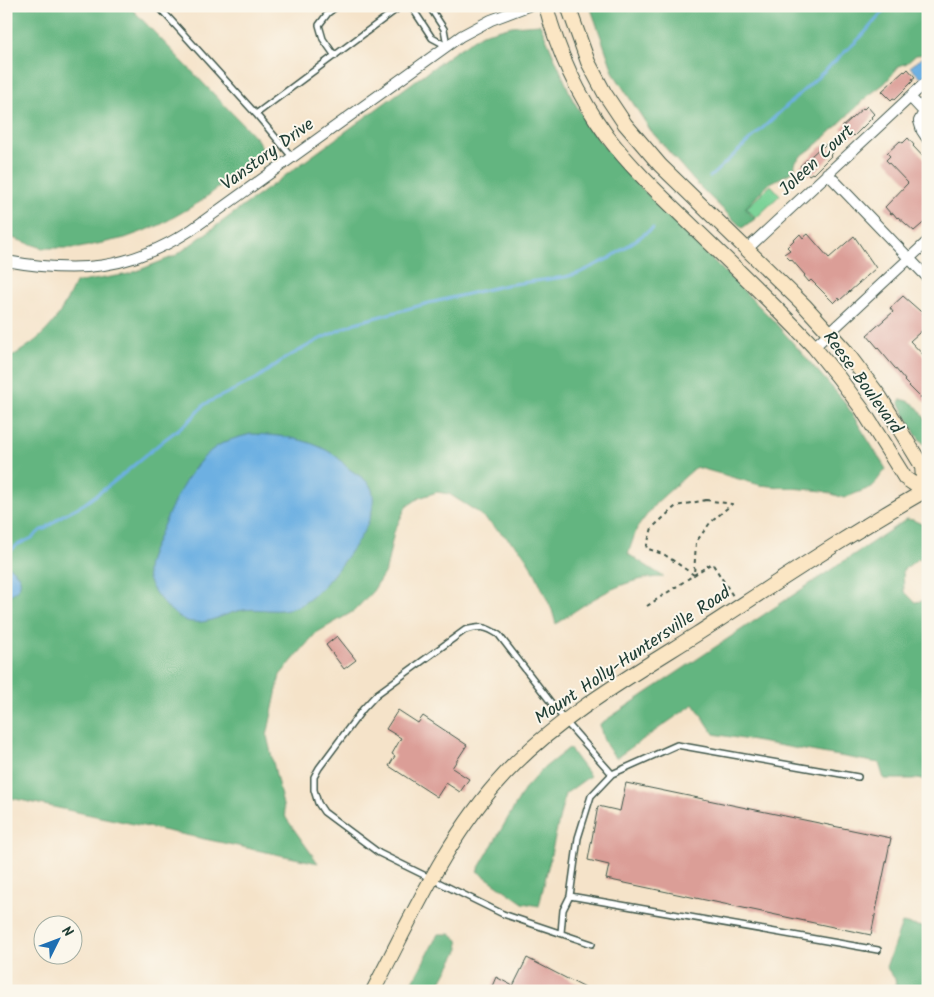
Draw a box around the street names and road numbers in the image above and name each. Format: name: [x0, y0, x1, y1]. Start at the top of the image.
street label: Vanstory Drive: [215, 111, 321, 199]
street label: Joleen Court: [773, 117, 862, 204]
street label: Reese Boulevard: [815, 325, 910, 441]
street label: Mount Holly-Huntersville Road: [529, 579, 738, 733]

